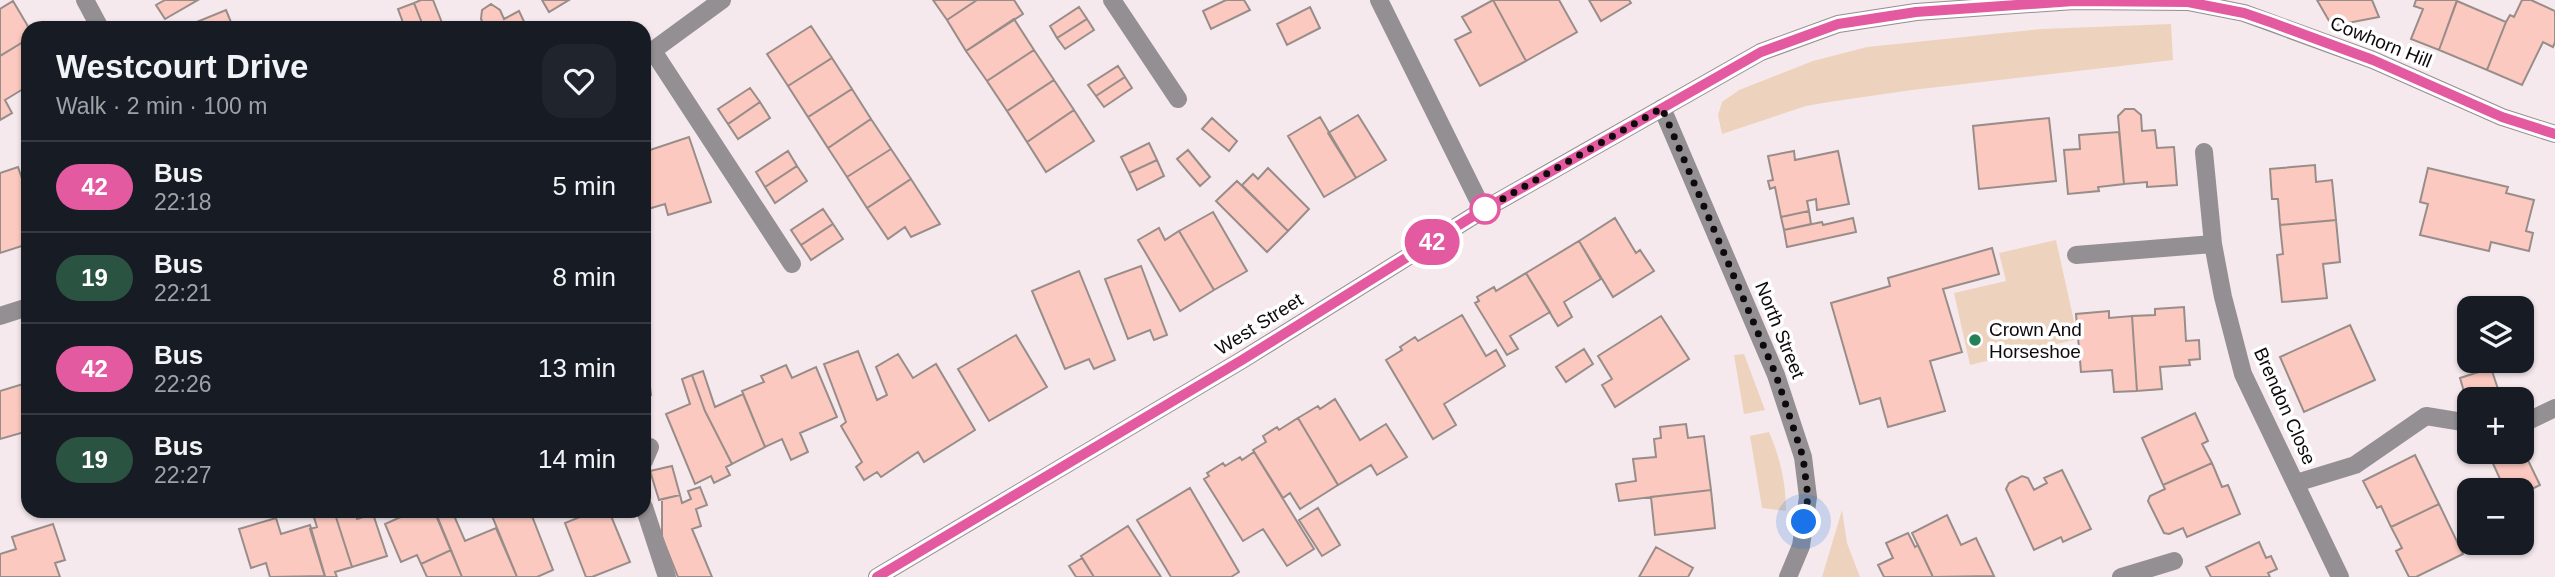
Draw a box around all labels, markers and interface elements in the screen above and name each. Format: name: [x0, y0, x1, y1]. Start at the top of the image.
street label: Cowhorn Hill: [2327, 12, 2435, 72]
button: heart: [542, 44, 616, 118]
text: Westcourt Drive: [56, 48, 308, 85]
text: Walk · 2 min · 100 m: [56, 93, 267, 119]
text: Bus: [154, 158, 203, 188]
text: 5 min: [552, 171, 616, 201]
text: 42: [81, 173, 108, 200]
text: 22:18: [154, 189, 212, 215]
unlabelled marker: [1470, 194, 1500, 224]
line badge: 42: [1400, 219, 1464, 265]
text: 42: [1419, 228, 1445, 255]
text: Bus: [154, 249, 203, 279]
text: 8 min: [552, 262, 616, 292]
text: 19: [81, 264, 108, 291]
street label: North Street: [1751, 279, 1809, 382]
text: 22:21: [154, 280, 212, 306]
street label: West Street: [1211, 289, 1307, 359]
map controls: [2457, 296, 2534, 555]
button: layers: [2457, 296, 2534, 373]
place label: Crown And Horseshoe: [1989, 319, 2082, 362]
marker: Crown And Horseshoe: [1967, 332, 1983, 348]
text: Bus: [154, 340, 203, 370]
street label: Brendon Close: [2250, 344, 2320, 468]
text: 13 min: [538, 353, 616, 383]
text: 42: [81, 355, 108, 382]
text: 22:26: [154, 371, 212, 397]
button: +: [2457, 387, 2534, 464]
text: Bus: [154, 431, 203, 461]
text: 14 min: [538, 444, 616, 474]
text: 19: [81, 446, 108, 473]
text: 22:27: [154, 462, 212, 488]
button: −: [2457, 478, 2534, 555]
your location: [1786, 504, 1821, 539]

